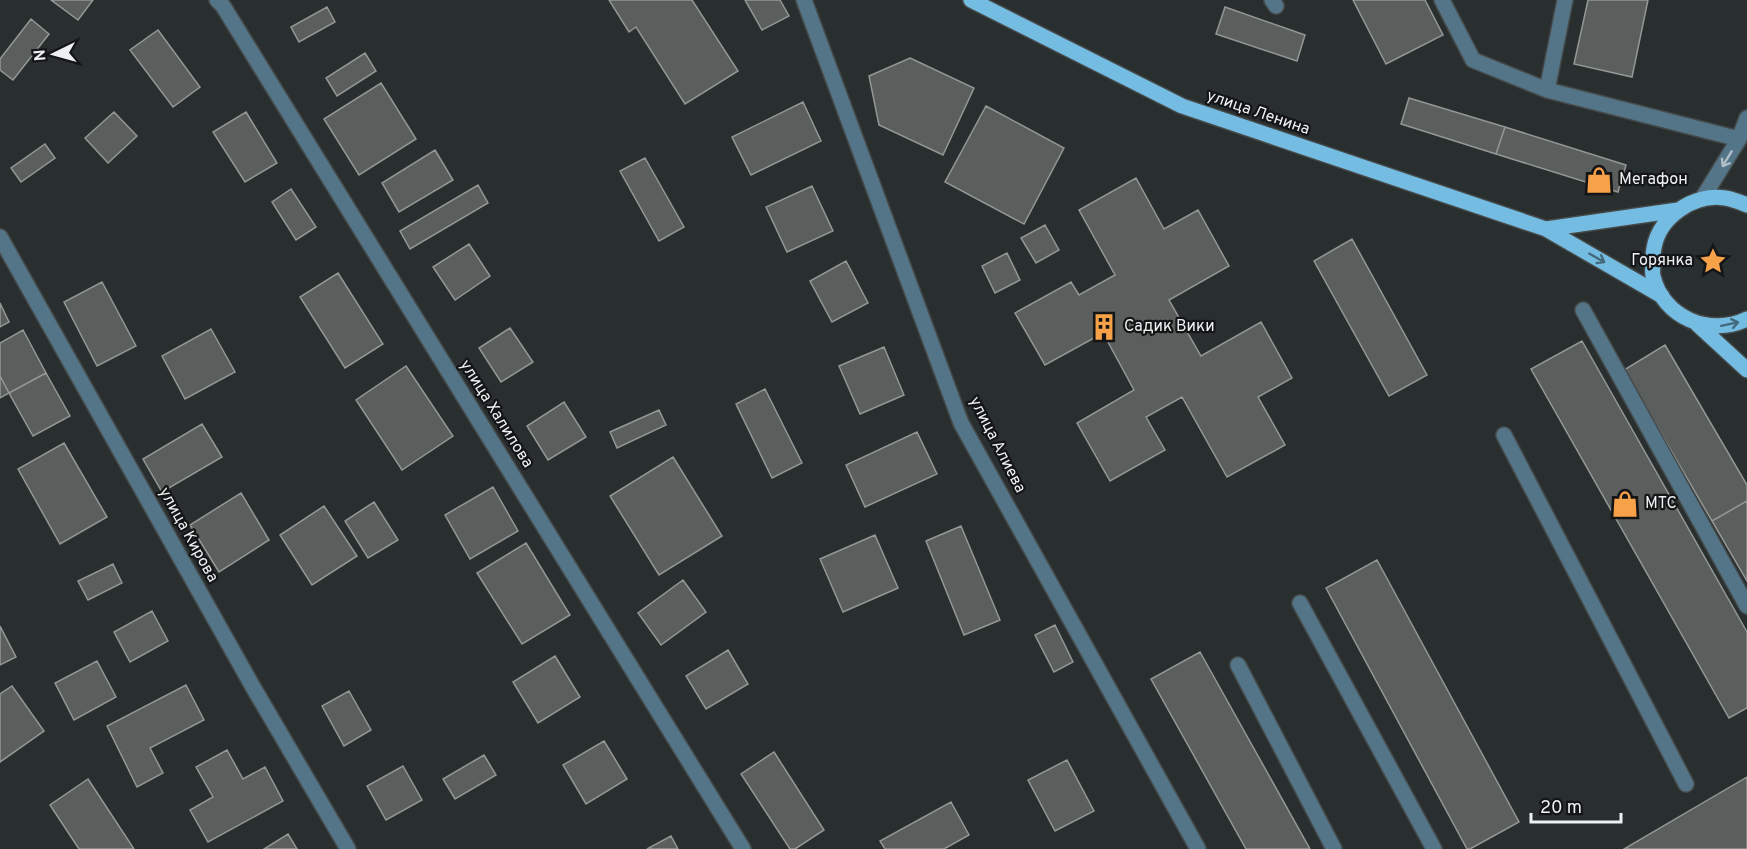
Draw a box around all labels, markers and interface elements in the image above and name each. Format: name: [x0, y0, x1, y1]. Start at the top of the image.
north arrow: [24, 24, 84, 84]
text: N: [31, 49, 52, 62]
street label: улица Ленина: [1204, 86, 1312, 140]
one-way arrow: [1720, 150, 1732, 167]
shop icon: Мегафон: [1584, 165, 1614, 195]
place label: Мегафон: [1619, 170, 1688, 190]
place icon: Горянка: [1698, 246, 1728, 276]
place label: Горянка: [1631, 251, 1693, 271]
one-way arrow: [1588, 253, 1605, 265]
building icon: Садик Вики: [1089, 312, 1119, 342]
place label: Садик Вики: [1124, 317, 1215, 337]
one-way arrow: [1720, 318, 1739, 330]
street label: улица Халилова: [455, 356, 537, 472]
street label: улица Алиева: [964, 393, 1030, 497]
street label: улица Кирова: [154, 484, 222, 586]
shop icon: МТС: [1610, 489, 1640, 519]
place label: МТС: [1645, 494, 1677, 514]
scale bar: [1531, 786, 1621, 824]
text: 20 m: [1540, 797, 1582, 820]

